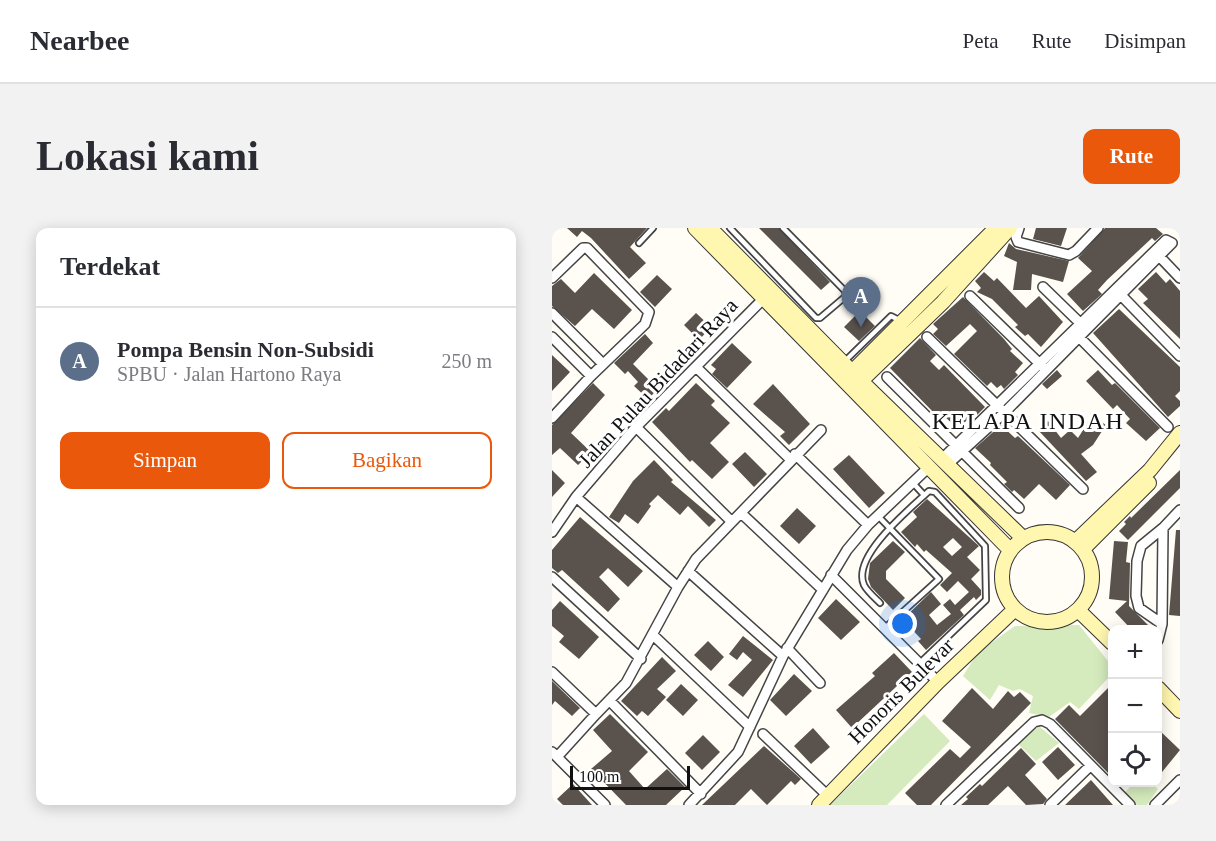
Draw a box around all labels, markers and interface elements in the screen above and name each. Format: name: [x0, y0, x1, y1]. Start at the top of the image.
text: Nearbee: [30, 25, 130, 56]
text: Peta: [963, 29, 999, 53]
text: Rute: [1032, 29, 1071, 53]
text: Disimpan: [1104, 29, 1186, 53]
button: Rute: [1083, 129, 1180, 184]
text: Lokasi kami: [36, 133, 259, 179]
text: Terdekat: [60, 252, 160, 281]
pin: A: [842, 278, 880, 327]
street label: Jalan Pulau Bidadari Raya: [573, 293, 743, 472]
text: Pompa Bensin Non-Subsidi: [117, 337, 374, 362]
text: A: [72, 350, 87, 372]
text: 250 m: [441, 350, 492, 372]
text: SPBU · Jalan Hartono Raya: [117, 363, 341, 385]
district label: KELAPA INDAH: [932, 408, 1124, 434]
button: Simpan: [60, 432, 270, 489]
button: Bagikan: [282, 432, 492, 489]
your location: [888, 609, 917, 638]
map controls: [1108, 625, 1162, 787]
button: +: [1108, 625, 1162, 679]
street label: Honoris Bulevar: [843, 633, 959, 749]
button: −: [1108, 679, 1162, 733]
button: locate: [1108, 733, 1162, 787]
scale bar: [570, 763, 690, 790]
text: 100 m: [579, 768, 619, 785]

